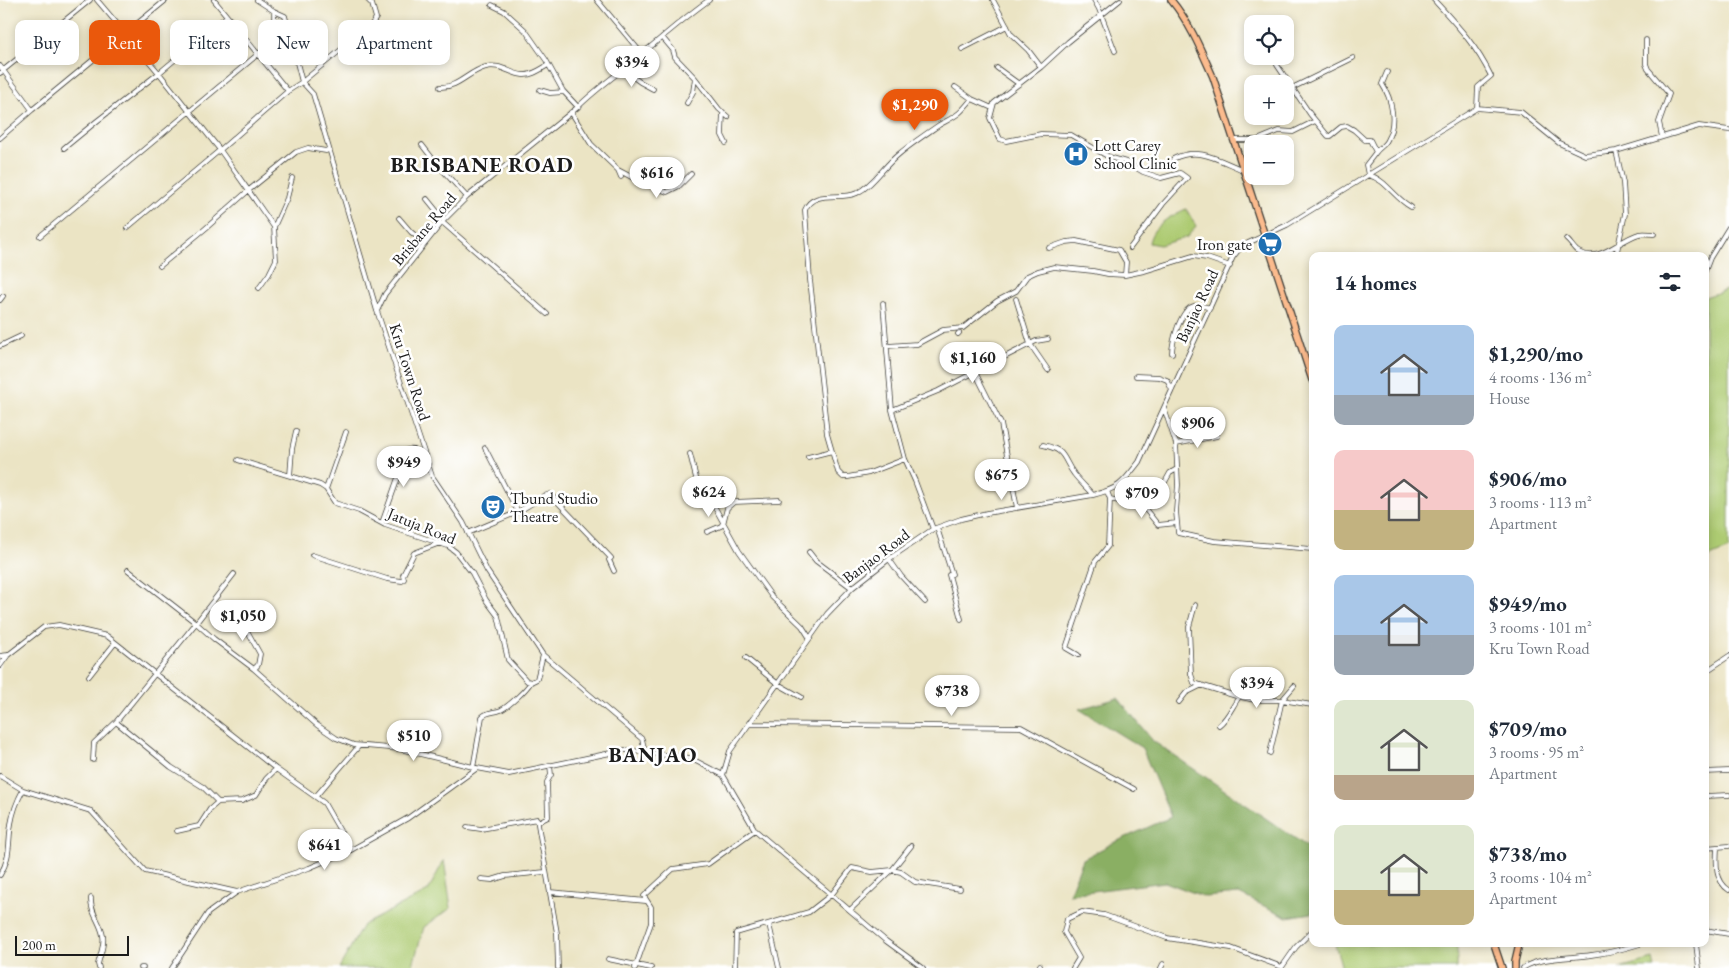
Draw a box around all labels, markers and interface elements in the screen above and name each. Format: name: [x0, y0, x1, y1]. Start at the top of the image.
map controls: [1244, 15, 1294, 185]
button: locate: [1244, 15, 1294, 65]
chip: Buy: [15, 20, 79, 65]
chip: Rent: [89, 20, 160, 65]
chip: Filters: [170, 20, 248, 65]
chip: New: [258, 20, 328, 65]
chip: Apartment: [338, 20, 450, 65]
pin: $394: [602, 46, 662, 88]
text: $394: [616, 51, 648, 72]
button: +: [1244, 75, 1294, 125]
pin: $1,290: [874, 88, 956, 131]
text: $1,290: [892, 94, 938, 115]
place label: Lott Carey School Clinic: [1094, 135, 1177, 174]
button: −: [1244, 135, 1294, 185]
hospital icon: Lott Carey School Clinic: [1063, 141, 1089, 167]
district label: BRISBANE ROAD: [390, 151, 574, 178]
pin: $616: [627, 156, 687, 199]
text: $616: [641, 162, 673, 183]
street label: Brisbane Road: [387, 187, 461, 270]
supermarket icon: Iron gate: [1257, 231, 1283, 257]
place label: Iron gate: [1197, 234, 1252, 255]
street label: Banjao Road: [1171, 265, 1224, 346]
icon: filters: [1656, 268, 1684, 296]
text: 14 homes: [1334, 269, 1417, 296]
street label: Kru Town Road: [384, 321, 436, 424]
text: $1,290/mo: [1489, 340, 1583, 367]
pin: $1,160: [932, 342, 1014, 384]
icon: home: [1374, 345, 1434, 405]
text: $1,160: [950, 347, 996, 368]
text: 4 rooms · 136 m²: [1489, 367, 1592, 388]
text: House: [1489, 388, 1530, 409]
pin: $906: [1168, 406, 1228, 449]
text: $906: [1182, 412, 1214, 433]
pin: $949: [374, 446, 434, 488]
text: $949: [388, 451, 420, 472]
pin: $675: [972, 458, 1032, 501]
text: $675: [986, 464, 1018, 485]
text: $906/mo: [1489, 465, 1567, 492]
icon: home: [1374, 470, 1434, 530]
pin: $624: [679, 476, 739, 518]
pin: $709: [1112, 476, 1172, 519]
text: $624: [693, 481, 725, 502]
text: $709: [1126, 482, 1158, 503]
place label: Tbund Studio Theatre: [510, 488, 598, 527]
text: 3 rooms · 113 m²: [1489, 492, 1592, 513]
theatre icon: Tbund Studio Theatre: [480, 494, 506, 520]
street label: Jatuja Road: [383, 502, 460, 550]
text: Apartment: [1489, 513, 1557, 534]
street label: Banjao Road: [838, 523, 915, 588]
text: $949/mo: [1489, 590, 1567, 617]
icon: home: [1374, 595, 1434, 655]
pin: $1,050: [202, 600, 284, 642]
text: $1,050: [220, 605, 266, 626]
text: 3 rooms · 101 m²: [1489, 617, 1592, 638]
text: Kru Town Road: [1489, 638, 1590, 659]
pin: $394: [1227, 666, 1287, 709]
text: $394: [1241, 672, 1273, 693]
pin: $738: [922, 674, 982, 717]
text: $738: [936, 680, 968, 701]
text: $709/mo: [1489, 715, 1567, 742]
pin: $510: [384, 720, 444, 762]
icon: home: [1374, 720, 1434, 780]
text: $510: [398, 725, 430, 746]
district label: BANJAO: [608, 741, 698, 768]
text: 3 rooms · 95 m²: [1489, 742, 1584, 763]
text: Apartment: [1489, 763, 1557, 784]
pin: $641: [295, 828, 355, 871]
text: $641: [309, 834, 341, 855]
text: $738/mo: [1489, 840, 1567, 867]
icon: home: [1374, 845, 1434, 905]
text: 3 rooms · 104 m²: [1489, 867, 1592, 888]
text: Apartment: [1489, 888, 1557, 909]
scale bar: [15, 933, 129, 956]
text: 200 m: [22, 936, 56, 954]

